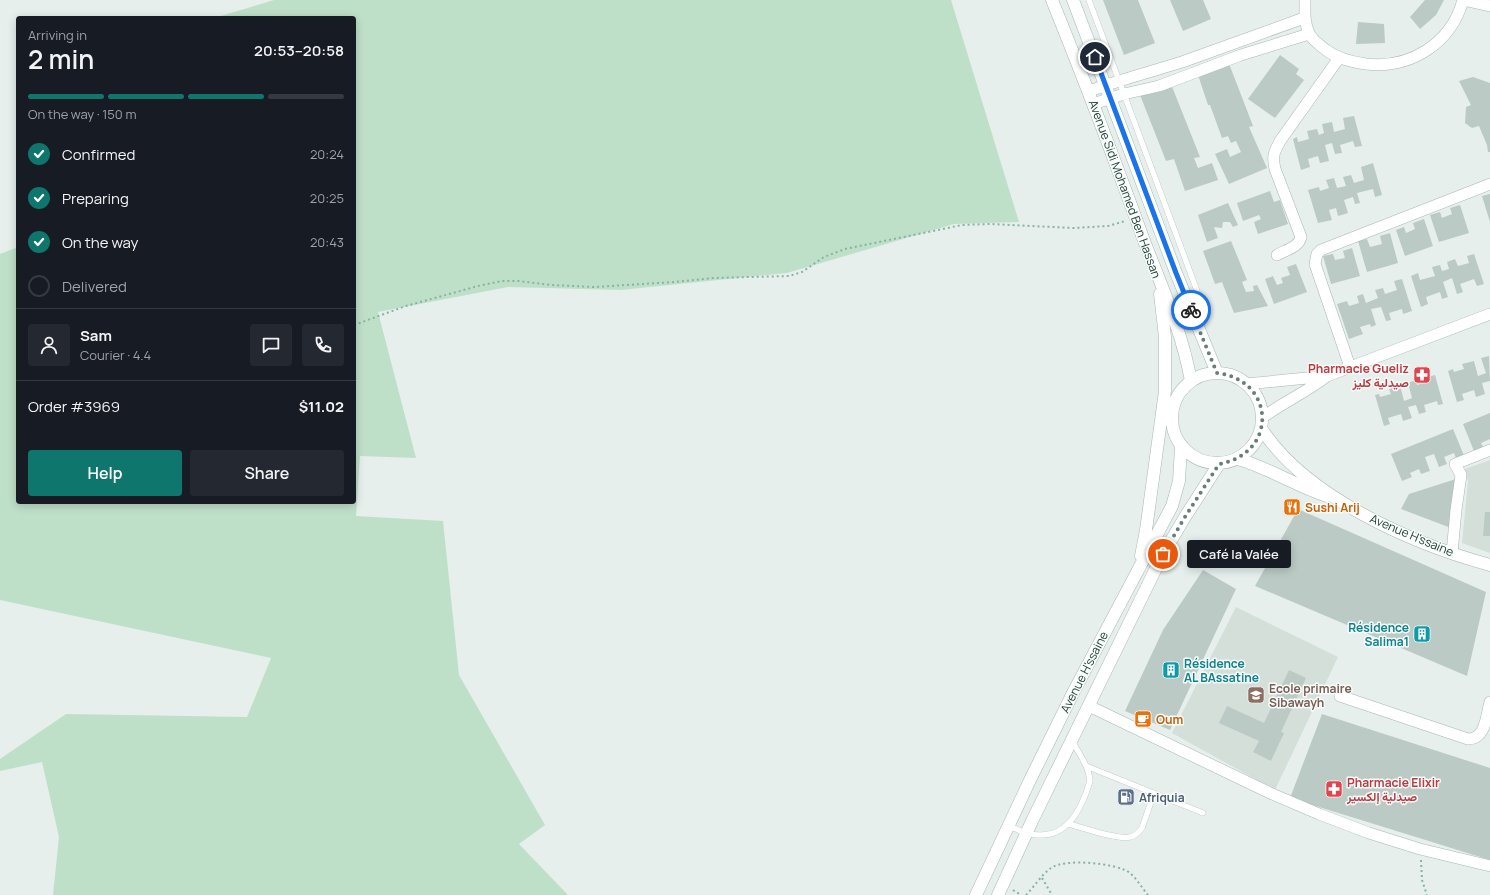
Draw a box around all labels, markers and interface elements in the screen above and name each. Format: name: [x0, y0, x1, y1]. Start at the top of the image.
text: Arriving in: [28, 26, 87, 44]
text: 20:53–20:58: [254, 40, 344, 61]
pin: [1078, 40, 1112, 74]
text: 2 min: [28, 41, 94, 77]
icon: home: [1084, 46, 1106, 68]
street label: Avenue Sidi Mohamed Ben Hassan: [1085, 97, 1165, 281]
text: On the way · 150 m: [28, 105, 136, 123]
icon: check: [28, 143, 50, 165]
text: Confirmed: [62, 144, 135, 165]
text: 20:24: [310, 145, 344, 163]
icon: check: [28, 187, 50, 209]
text: Preparing: [62, 188, 129, 209]
text: 20:25: [310, 189, 344, 207]
icon: check: [28, 231, 50, 253]
text: On the way: [62, 232, 138, 253]
text: 20:43: [310, 233, 344, 251]
text: Delivered: [62, 276, 127, 297]
courier: [1171, 290, 1211, 330]
icon: bike: [1180, 299, 1202, 321]
button: person: [28, 324, 70, 366]
button: chat: [250, 324, 292, 366]
button: phone: [302, 324, 344, 366]
text: Sam: [80, 325, 112, 346]
text: Courier · 4.4: [80, 346, 151, 364]
place label: Pharmacie Gueliz صيدلية كليز: [1308, 360, 1409, 391]
pharmacy icon: Pharmacie Gueliz صيدلية كليز: [1412, 365, 1432, 385]
text: Order #3969: [28, 396, 120, 417]
text: $11.02: [299, 396, 344, 417]
button: Help: [28, 450, 182, 496]
button: Share: [190, 450, 344, 496]
restaurant icon: Sushi Arij: [1282, 497, 1302, 517]
place label: Sushi Arij: [1305, 499, 1360, 516]
street label: Avenue H'ssaine: [1368, 510, 1456, 560]
pin: [1146, 537, 1180, 571]
callout: Café la Valée: [1187, 540, 1291, 568]
icon: bag: [1152, 543, 1174, 565]
text: Café la Valée: [1199, 545, 1279, 563]
place label: Résidence Salima1: [1348, 619, 1409, 650]
building icon: Résidence Salima1: [1412, 624, 1432, 644]
street label: Avenue H'ssaine: [1056, 628, 1112, 716]
place label: Résidence AL BAssatine: [1184, 655, 1259, 686]
building icon: Résidence AL BAssatine: [1161, 660, 1181, 680]
place label: Ecole primaire Sibawayh: [1269, 680, 1352, 711]
school or university icon: Ecole primaire Sibawayh: [1246, 685, 1266, 705]
cafe icon: Oum: [1133, 709, 1153, 729]
place label: Oum: [1156, 711, 1184, 728]
place label: Pharmacie Elixir صيدلية إلكسير: [1346, 774, 1440, 805]
pharmacy icon: Pharmacie Elixir صيدلية إلكسير: [1324, 779, 1344, 799]
fuel station icon: Afriquia: [1116, 787, 1136, 807]
place label: Afriquia: [1139, 789, 1185, 806]

